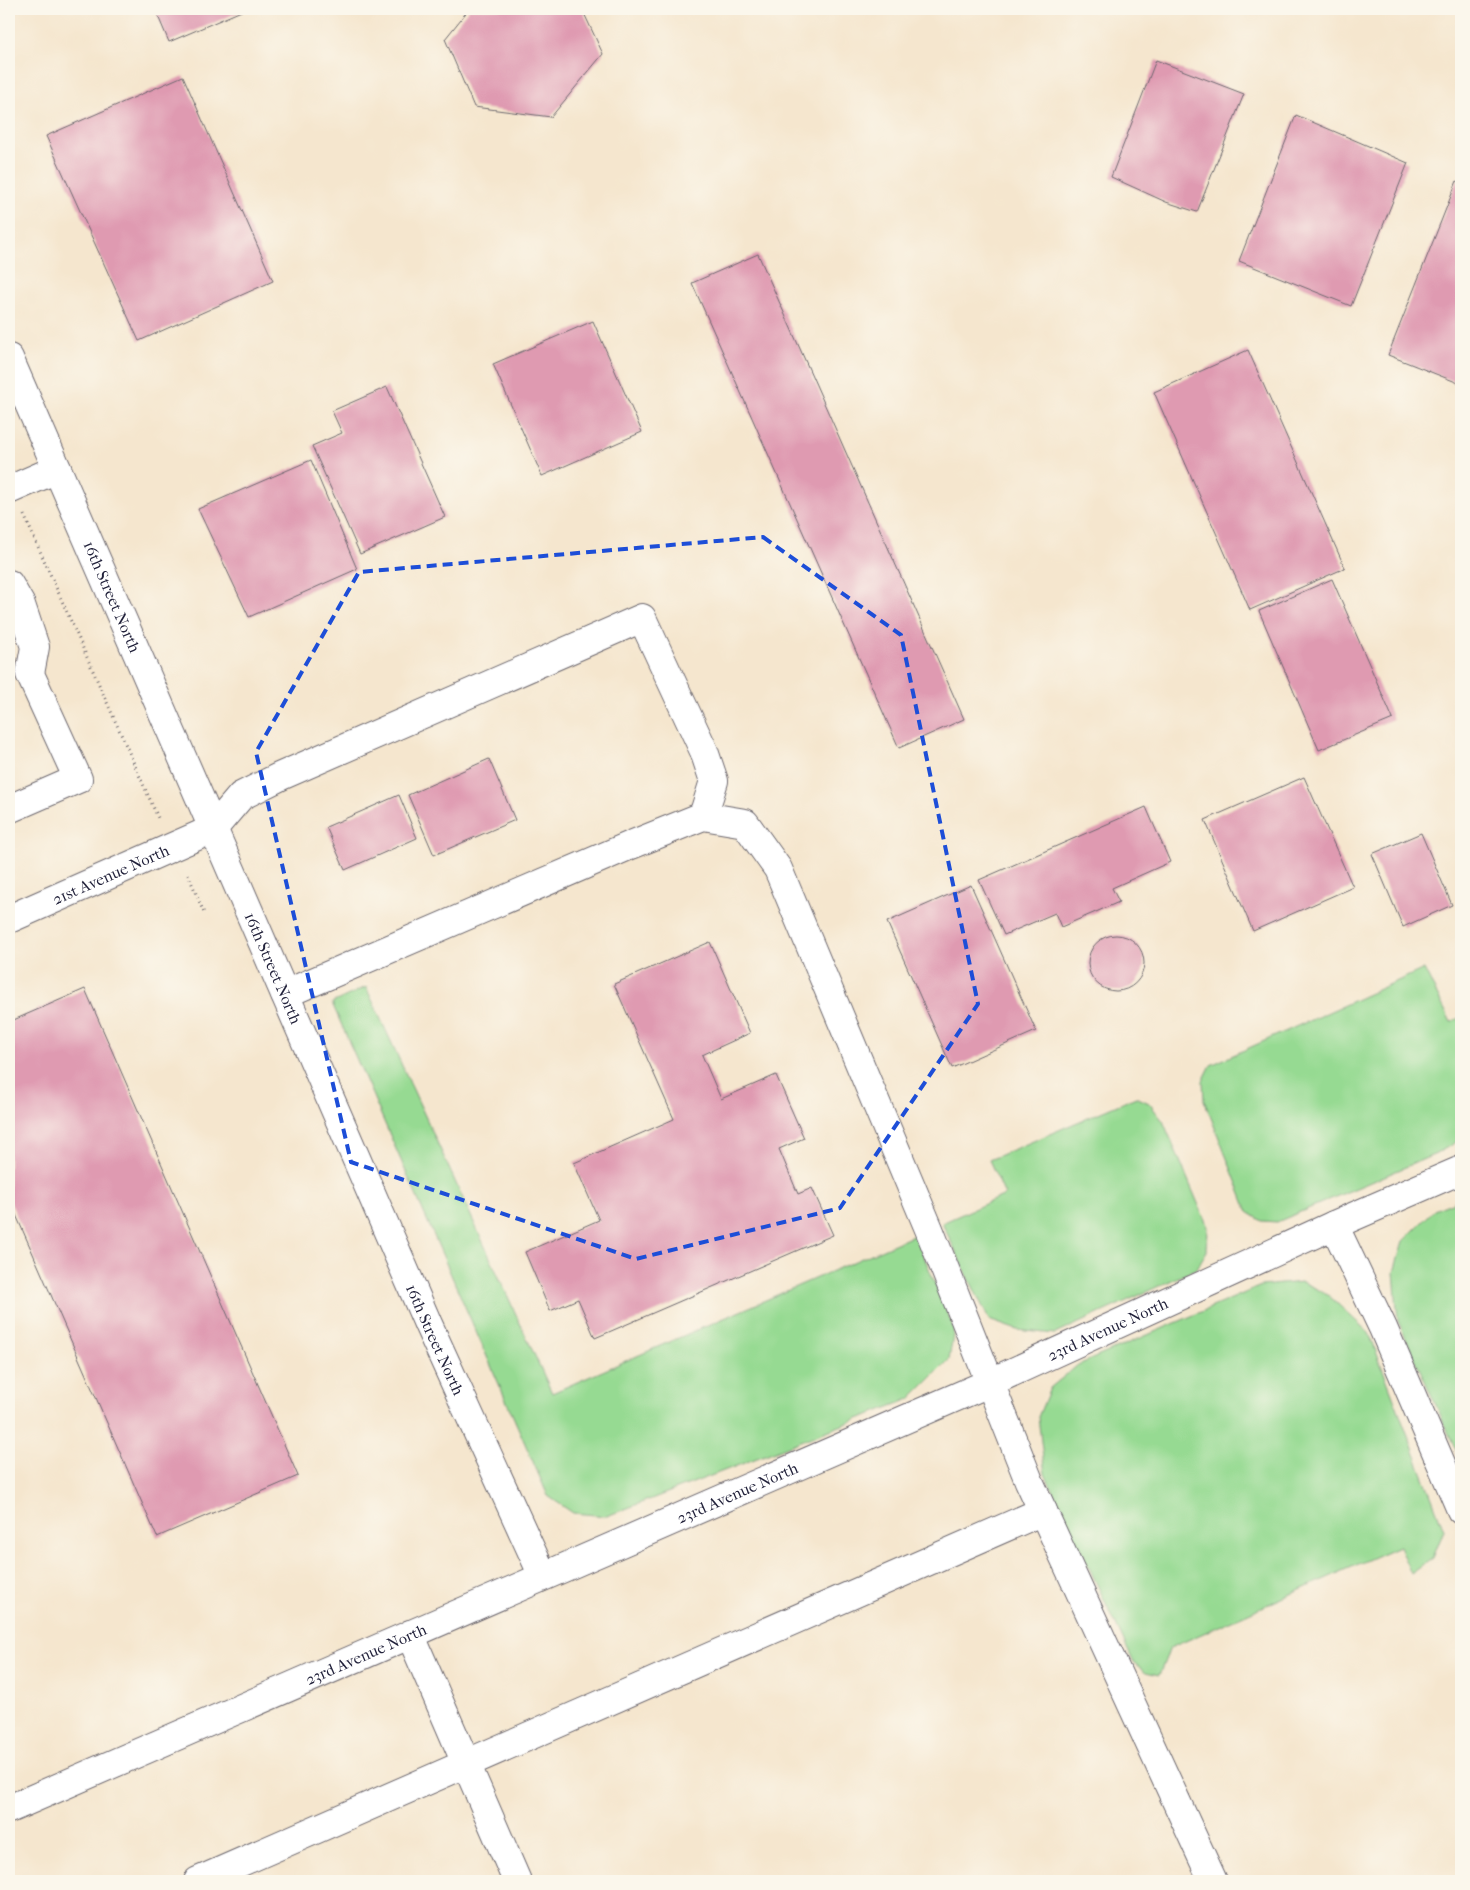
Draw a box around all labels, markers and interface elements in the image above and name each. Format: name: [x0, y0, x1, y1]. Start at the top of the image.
street label: 16th Street North: [79, 538, 145, 655]
street label: 21st Avenue North: [49, 841, 172, 909]
street label: 16th Street North: [241, 910, 306, 1027]
street label: 16th Street North: [402, 1281, 468, 1398]
street label: 23rd Avenue North: [1045, 1293, 1171, 1365]
street label: 23rd Avenue North: [674, 1458, 801, 1528]
street label: 23rd Avenue North: [302, 1620, 429, 1689]

